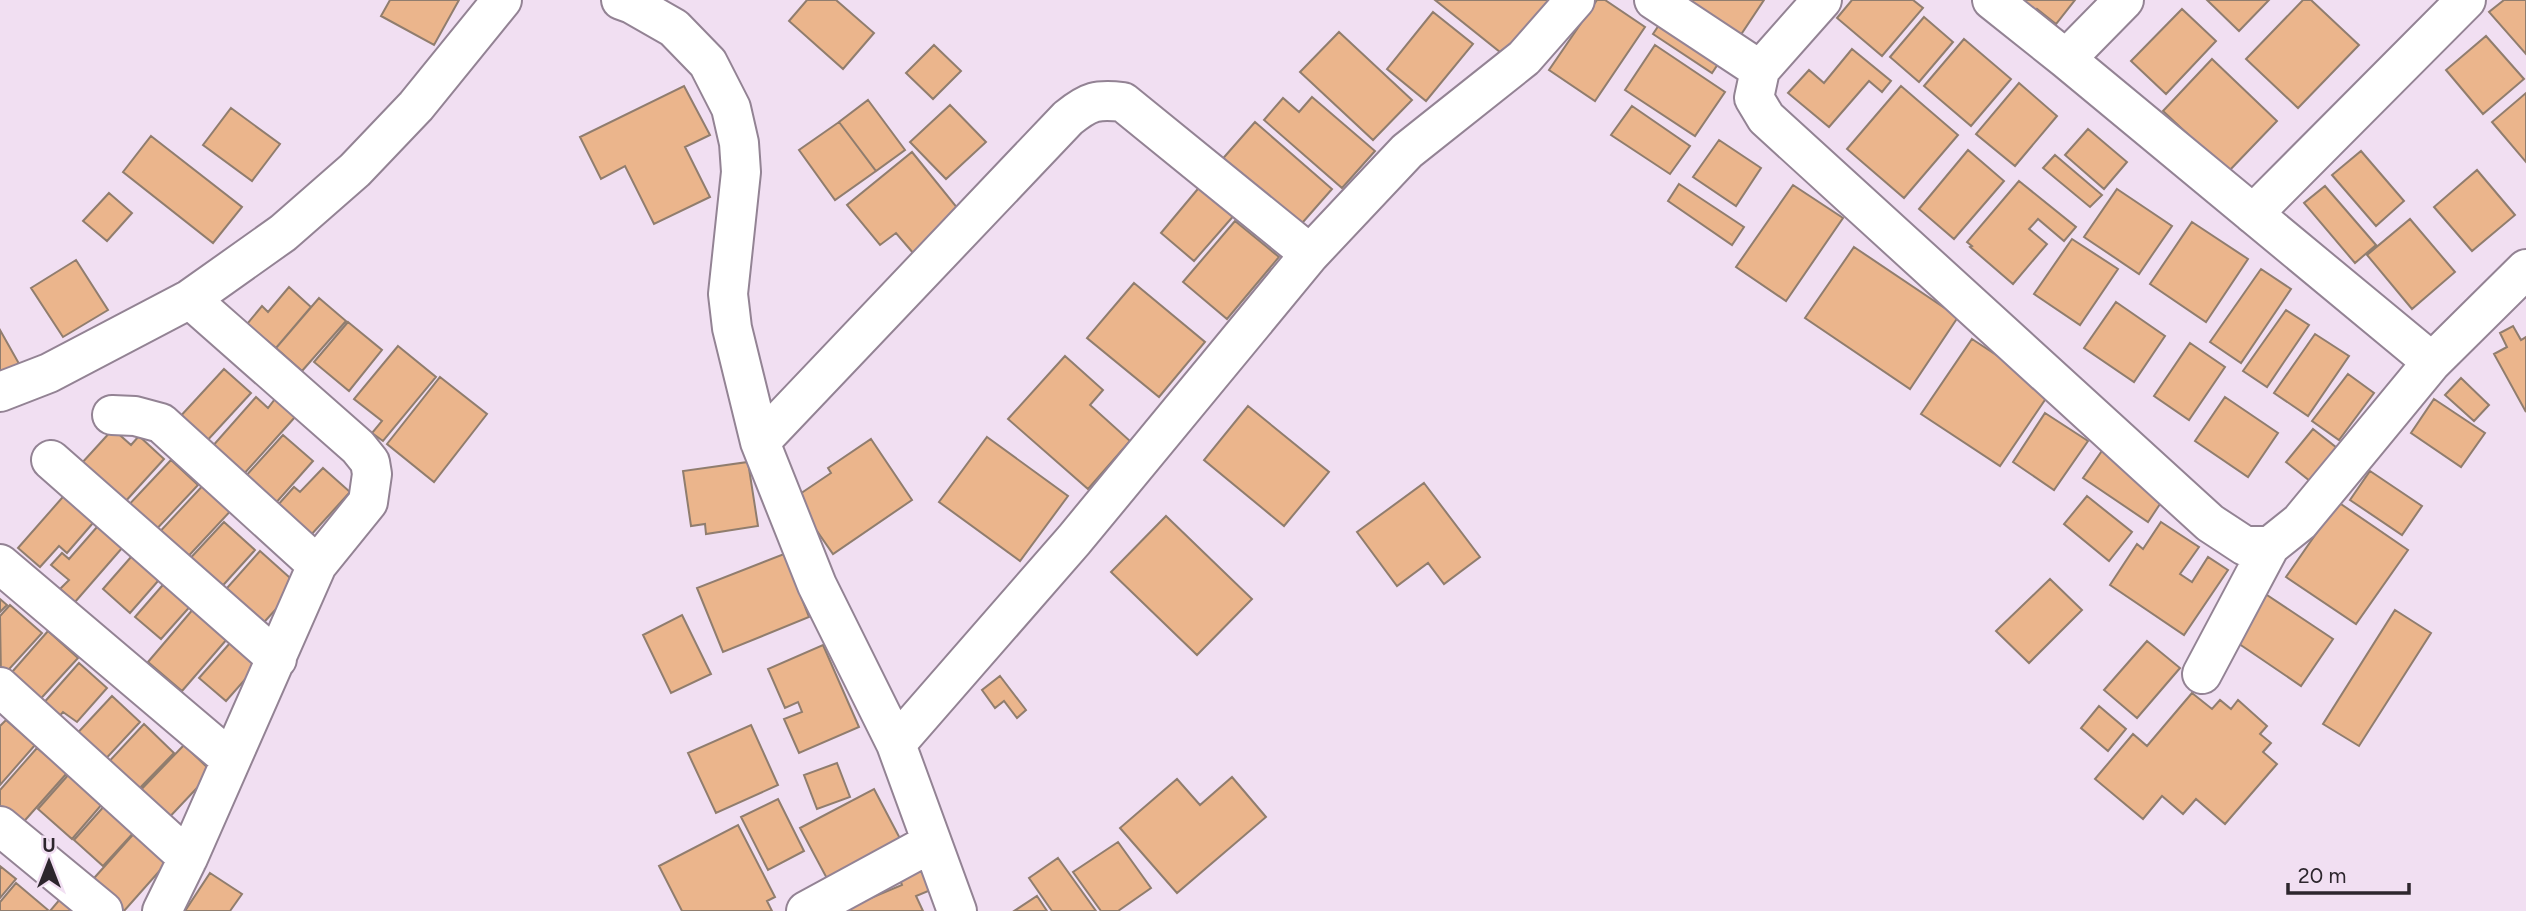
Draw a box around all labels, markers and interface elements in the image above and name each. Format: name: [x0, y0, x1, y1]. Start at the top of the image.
north arrow: [14, 827, 84, 897]
text: U: [42, 834, 56, 857]
scale bar: [2288, 852, 2409, 896]
text: 20 m: [2298, 863, 2346, 888]

